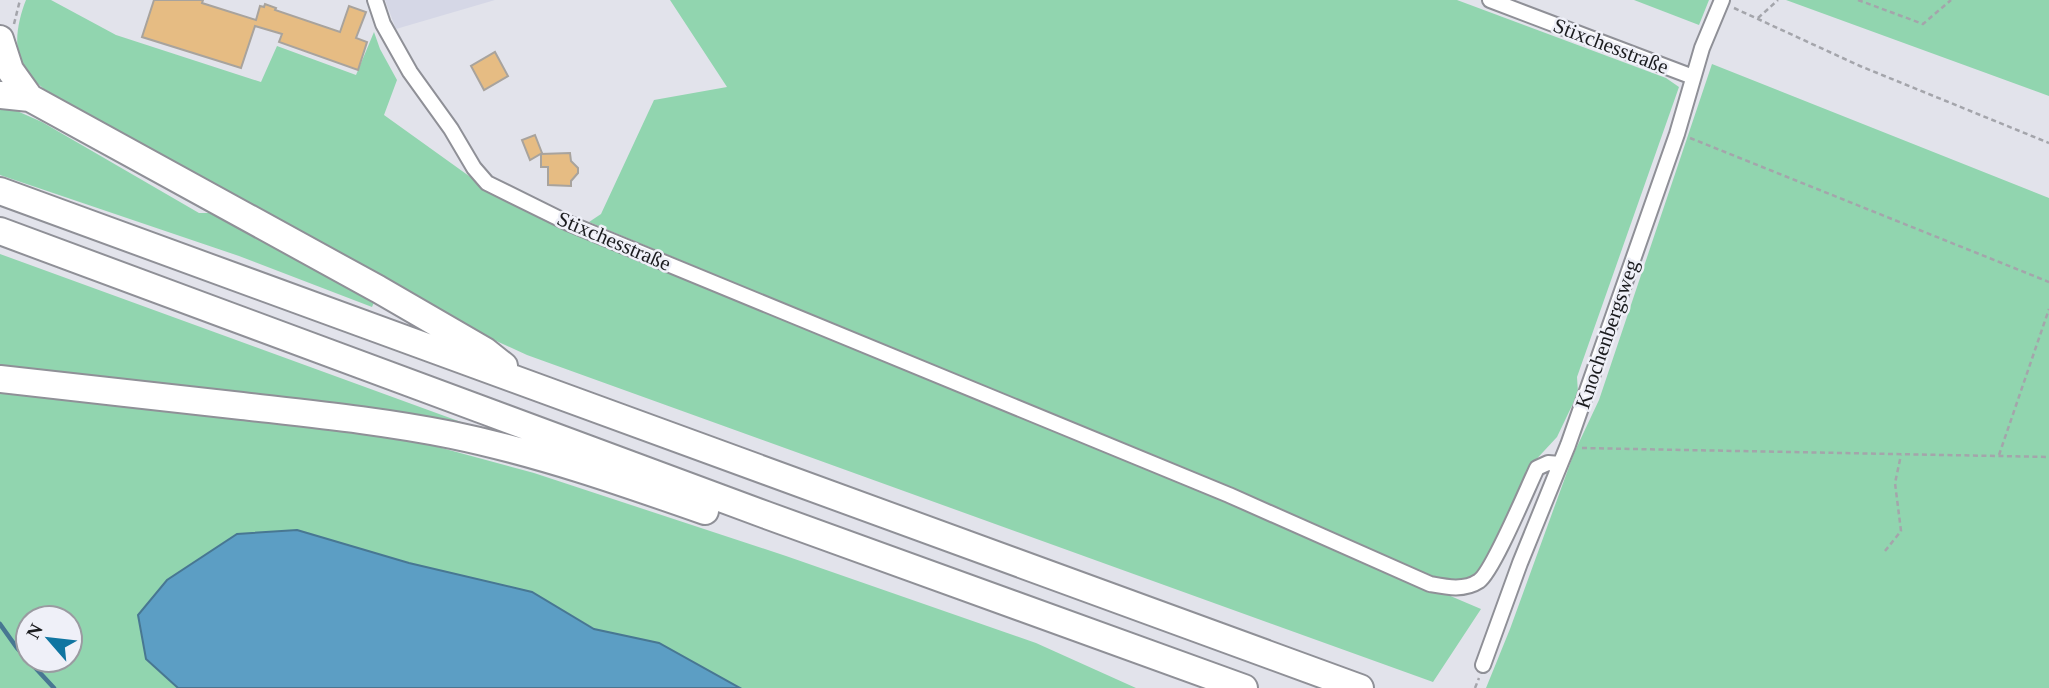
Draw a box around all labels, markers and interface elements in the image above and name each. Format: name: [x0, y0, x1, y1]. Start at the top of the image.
street label: Stixchesstraße: [1550, 13, 1672, 79]
street label: Stixchesstraße: [553, 206, 675, 276]
street label: Knochenbergsweg: [1570, 256, 1644, 412]
north arrow: [14, 604, 84, 674]
text: N: [22, 620, 47, 642]

